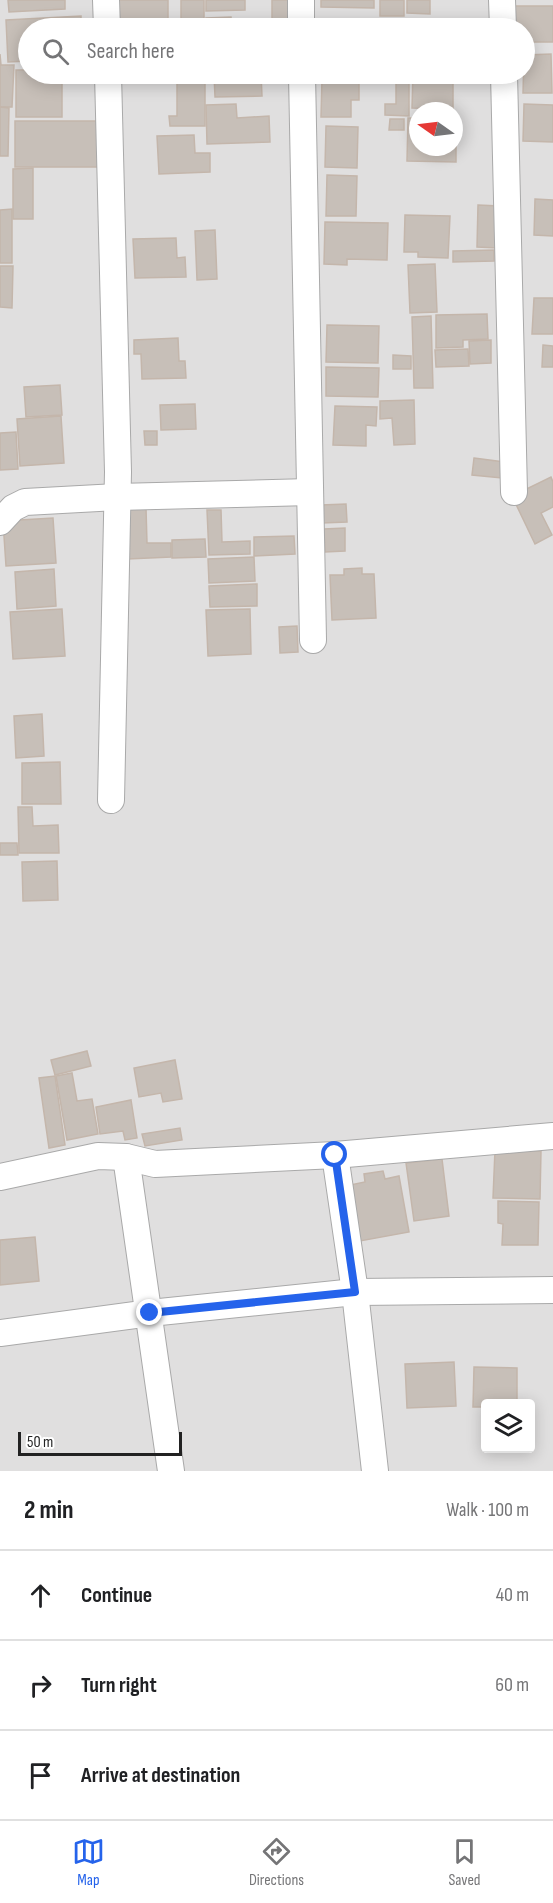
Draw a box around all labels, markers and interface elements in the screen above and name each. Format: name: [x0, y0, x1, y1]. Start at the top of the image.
search box: [18, 18, 535, 84]
icon: search: [39, 35, 72, 68]
text: Search here: [87, 38, 174, 65]
north arrow: [409, 102, 463, 156]
route start: [321, 1141, 347, 1167]
route end: [136, 1299, 162, 1325]
map controls: [481, 1399, 535, 1453]
button: layers: [481, 1399, 535, 1453]
scale bar: [18, 1429, 182, 1456]
text: 50 m: [27, 1433, 53, 1452]
text: 2 min: [24, 1495, 74, 1526]
text: Walk · 100 m: [446, 1498, 529, 1522]
icon: ahead: [24, 1579, 57, 1612]
text: Continue: [81, 1582, 152, 1609]
text: 40 m: [496, 1583, 529, 1607]
icon: right: [24, 1669, 57, 1702]
text: Turn right: [81, 1672, 157, 1699]
text: 60 m: [495, 1673, 529, 1697]
icon: arrive: [24, 1759, 57, 1792]
text: Arrive at destination: [81, 1762, 240, 1789]
tab: Map: [72, 1835, 105, 1890]
tab: Directions: [249, 1835, 304, 1890]
tab: Saved: [448, 1835, 481, 1890]

